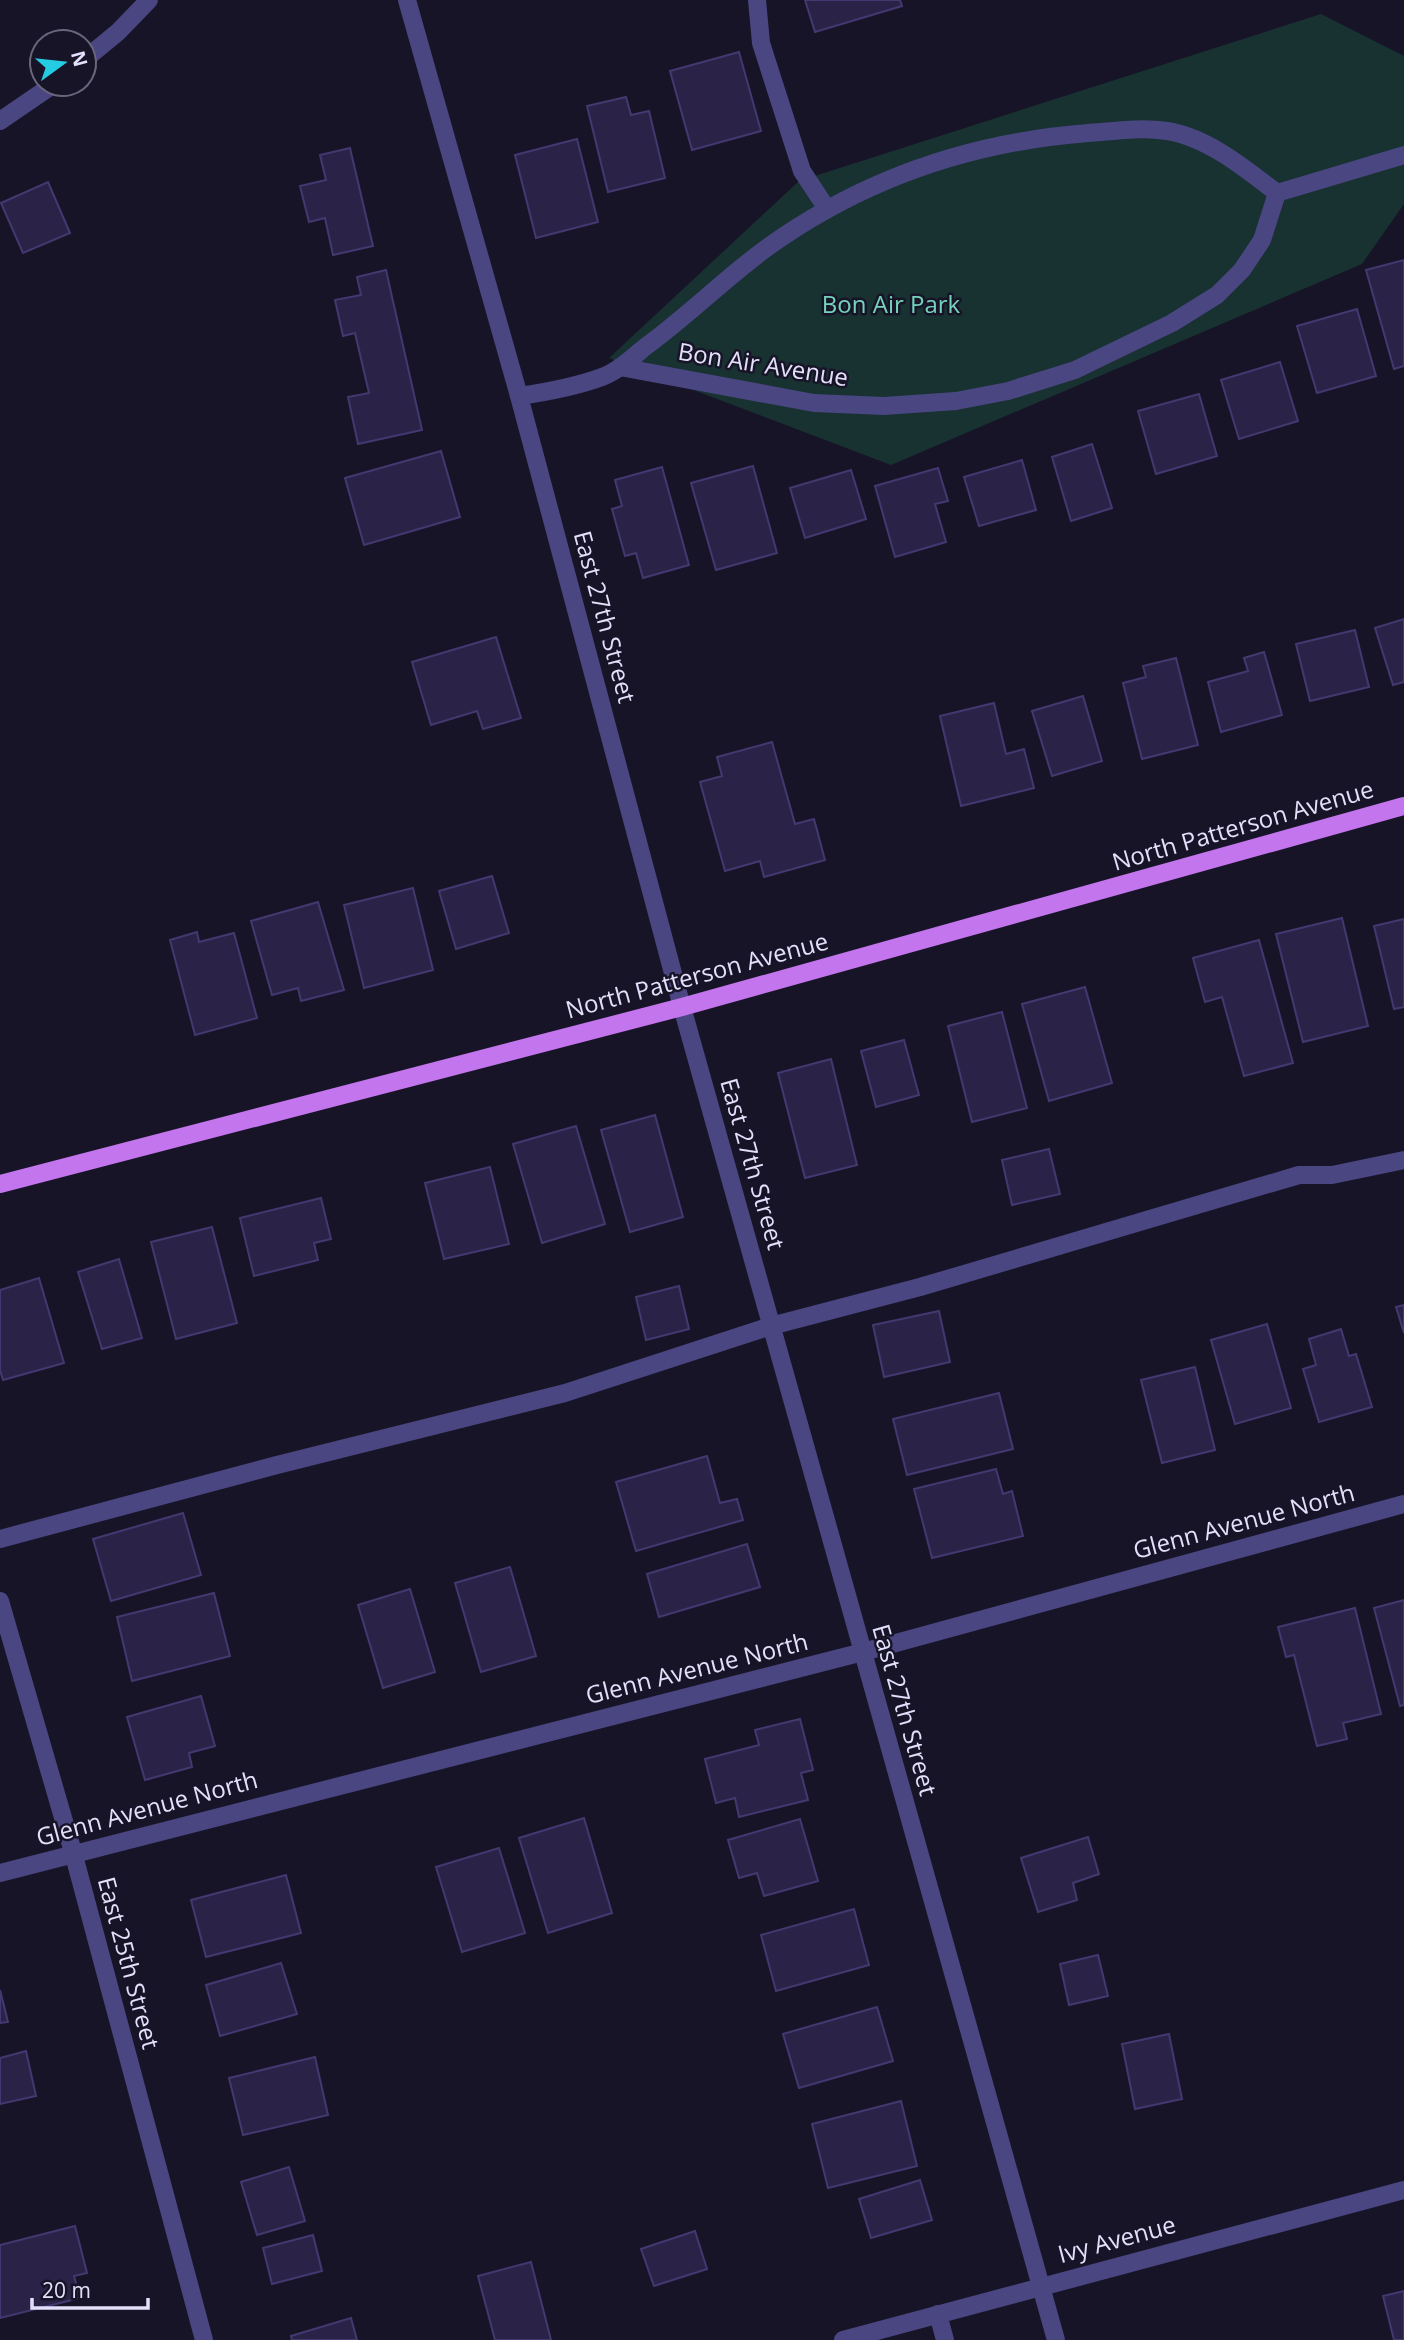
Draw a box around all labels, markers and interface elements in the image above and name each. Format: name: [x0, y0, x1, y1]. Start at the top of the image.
north arrow: [28, 28, 98, 98]
text: N: [65, 48, 94, 69]
park label: Bon Air Park: [822, 287, 961, 320]
street label: Bon Air Avenue: [676, 334, 851, 393]
street label: East 27th Street: [567, 527, 644, 706]
street label: North Patterson Avenue: [1108, 771, 1377, 878]
street label: North Patterson Avenue: [562, 924, 831, 1025]
street label: East 27th Street: [713, 1074, 794, 1253]
street label: Glenn Avenue North: [1129, 1475, 1358, 1566]
street label: East 27th Street: [865, 1620, 946, 1799]
street label: Glenn Avenue North: [582, 1624, 811, 1711]
street label: Glenn Avenue North: [32, 1762, 261, 1853]
street label: East 25th Street: [91, 1873, 168, 2052]
street label: Ivy Avenue: [1054, 2207, 1179, 2270]
scale bar: [32, 2266, 147, 2310]
text: 20 m: [42, 2276, 91, 2304]

